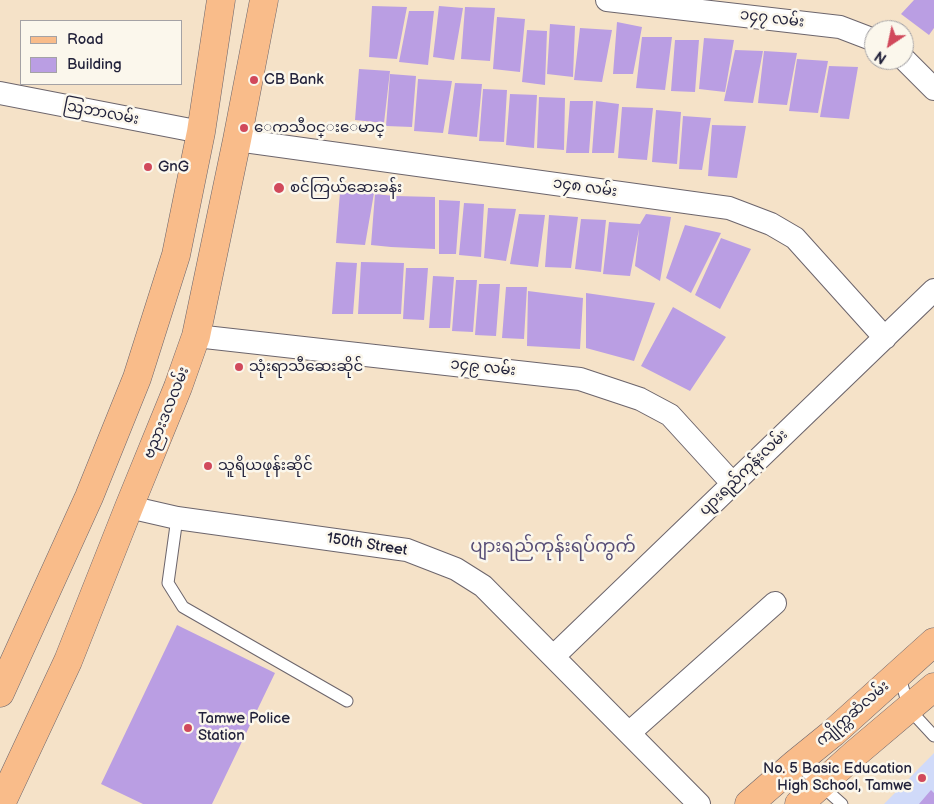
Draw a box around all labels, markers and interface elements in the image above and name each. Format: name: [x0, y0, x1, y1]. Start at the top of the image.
street label: ၁၄၇ လမ်း: [739, 6, 805, 32]
legend: [20, 20, 182, 85]
north arrow: [864, 20, 914, 70]
text: Road: [67, 30, 103, 49]
text: N: [872, 47, 890, 67]
text: Building: [67, 55, 122, 74]
place label: CB Bank: [264, 71, 324, 89]
marker: CB Bank: [248, 74, 260, 86]
street label: ဩဘာလမ်း: [62, 97, 140, 129]
place label: ေကသီဝင္းေမာင္: [254, 119, 385, 137]
marker: ေကသီဝင္းေမာင္: [238, 122, 250, 134]
place label: GnG: [158, 158, 189, 176]
marker: GnG: [142, 161, 154, 173]
street label: ၁၄၈ လမ်း: [552, 175, 618, 201]
place label: စင်ကြယ်ဆေးခန်း: [290, 179, 402, 197]
marker: စင်ကြယ်ဆေးခန်း: [272, 181, 286, 195]
street label: ၁၄၉ လမ်း: [449, 356, 517, 380]
place label: သုံးရာသီဆေးဆိုင်: [249, 358, 363, 376]
marker: သုံးရာသီဆေးဆိုင်: [233, 361, 245, 373]
street label: ဗညားဒလလမ်း: [140, 364, 194, 462]
street label: ပျားရည်ကုန်းလမ်း: [696, 426, 792, 520]
place label: သူရိယဖုန်းဆိုင်: [218, 457, 313, 475]
marker: သူရိယဖုန်းဆိုင်: [202, 460, 214, 472]
street label: 150th Street: [325, 530, 409, 560]
district label: ပျားရည်ကုန်းရပ်ကွက်: [470, 536, 636, 558]
street label: ကျိုက္ကဆံလမ်း: [813, 677, 893, 751]
place label: Tamwe Police Station: [198, 710, 290, 745]
marker: Tamwe Police Station: [182, 722, 194, 734]
place label: No. 5 Basic Education High School, Tamwe: [763, 760, 912, 795]
marker: No. 5 Basic Education High School, Tamwe: [916, 772, 928, 784]

